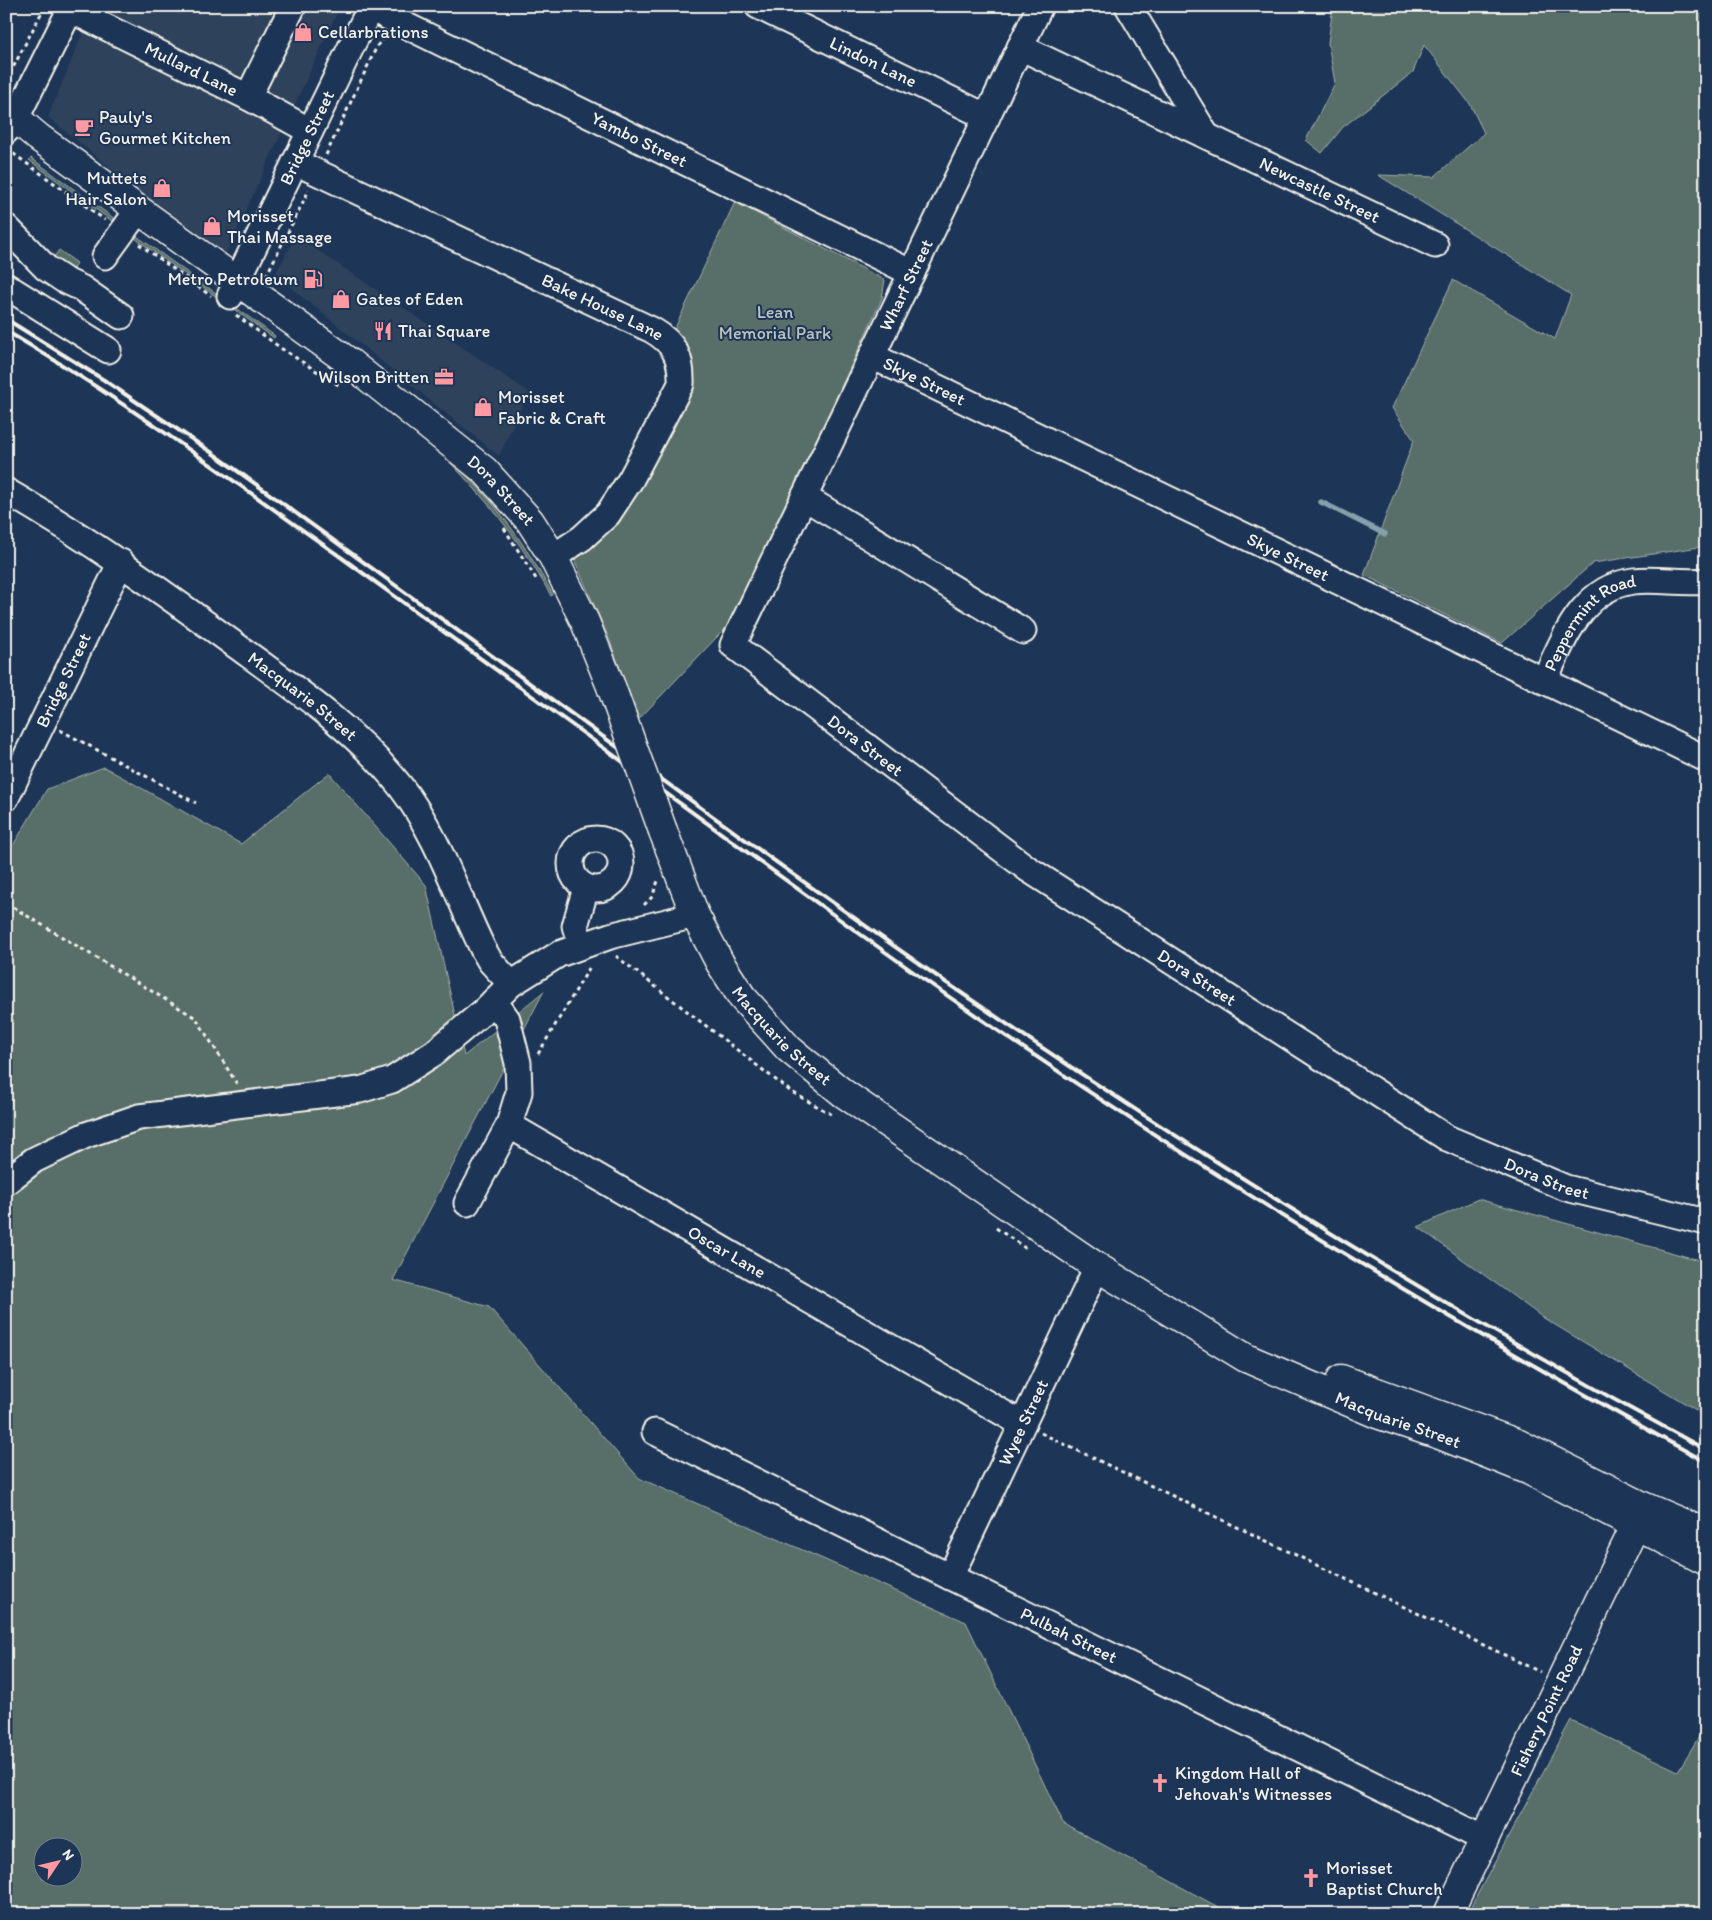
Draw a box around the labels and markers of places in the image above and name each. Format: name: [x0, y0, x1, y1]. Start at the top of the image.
shop icon: Cellarbrations: [292, 21, 314, 43]
place label: Cellarbrations: [318, 21, 429, 43]
place label: Pauly's Gourmet Kitchen: [99, 106, 231, 149]
cafe icon: Pauly's Gourmet Kitchen: [73, 116, 95, 138]
place label: Muttets Hair Salon: [65, 167, 147, 210]
shop icon: Muttets Hair Salon: [151, 177, 173, 199]
place label: Morisset Thai Massage: [227, 205, 332, 248]
shop icon: Morisset Thai Massage: [201, 215, 223, 237]
place label: Metro Petroleum: [168, 268, 298, 290]
fuel station icon: Metro Petroleum: [302, 268, 324, 290]
shop icon: Gates of Eden: [330, 288, 352, 310]
place label: Gates of Eden: [356, 288, 463, 310]
restaurant icon: Thai Square: [372, 320, 394, 342]
place label: Thai Square: [398, 320, 490, 342]
place label: Wilson Britten: [318, 366, 429, 388]
office icon: Wilson Britten: [433, 366, 455, 388]
place label: Morisset Fabric & Craft: [498, 386, 606, 429]
shop icon: Morisset Fabric & Craft: [472, 396, 494, 418]
place label: Kingdom Hall of Jehovah's Witnesses: [1175, 1762, 1332, 1805]
church icon: Kingdom Hall of Jehovah's Witnesses: [1149, 1772, 1171, 1794]
place label: Morisset Baptist Church: [1326, 1857, 1442, 1900]
church icon: Morisset Baptist Church: [1300, 1867, 1322, 1889]

